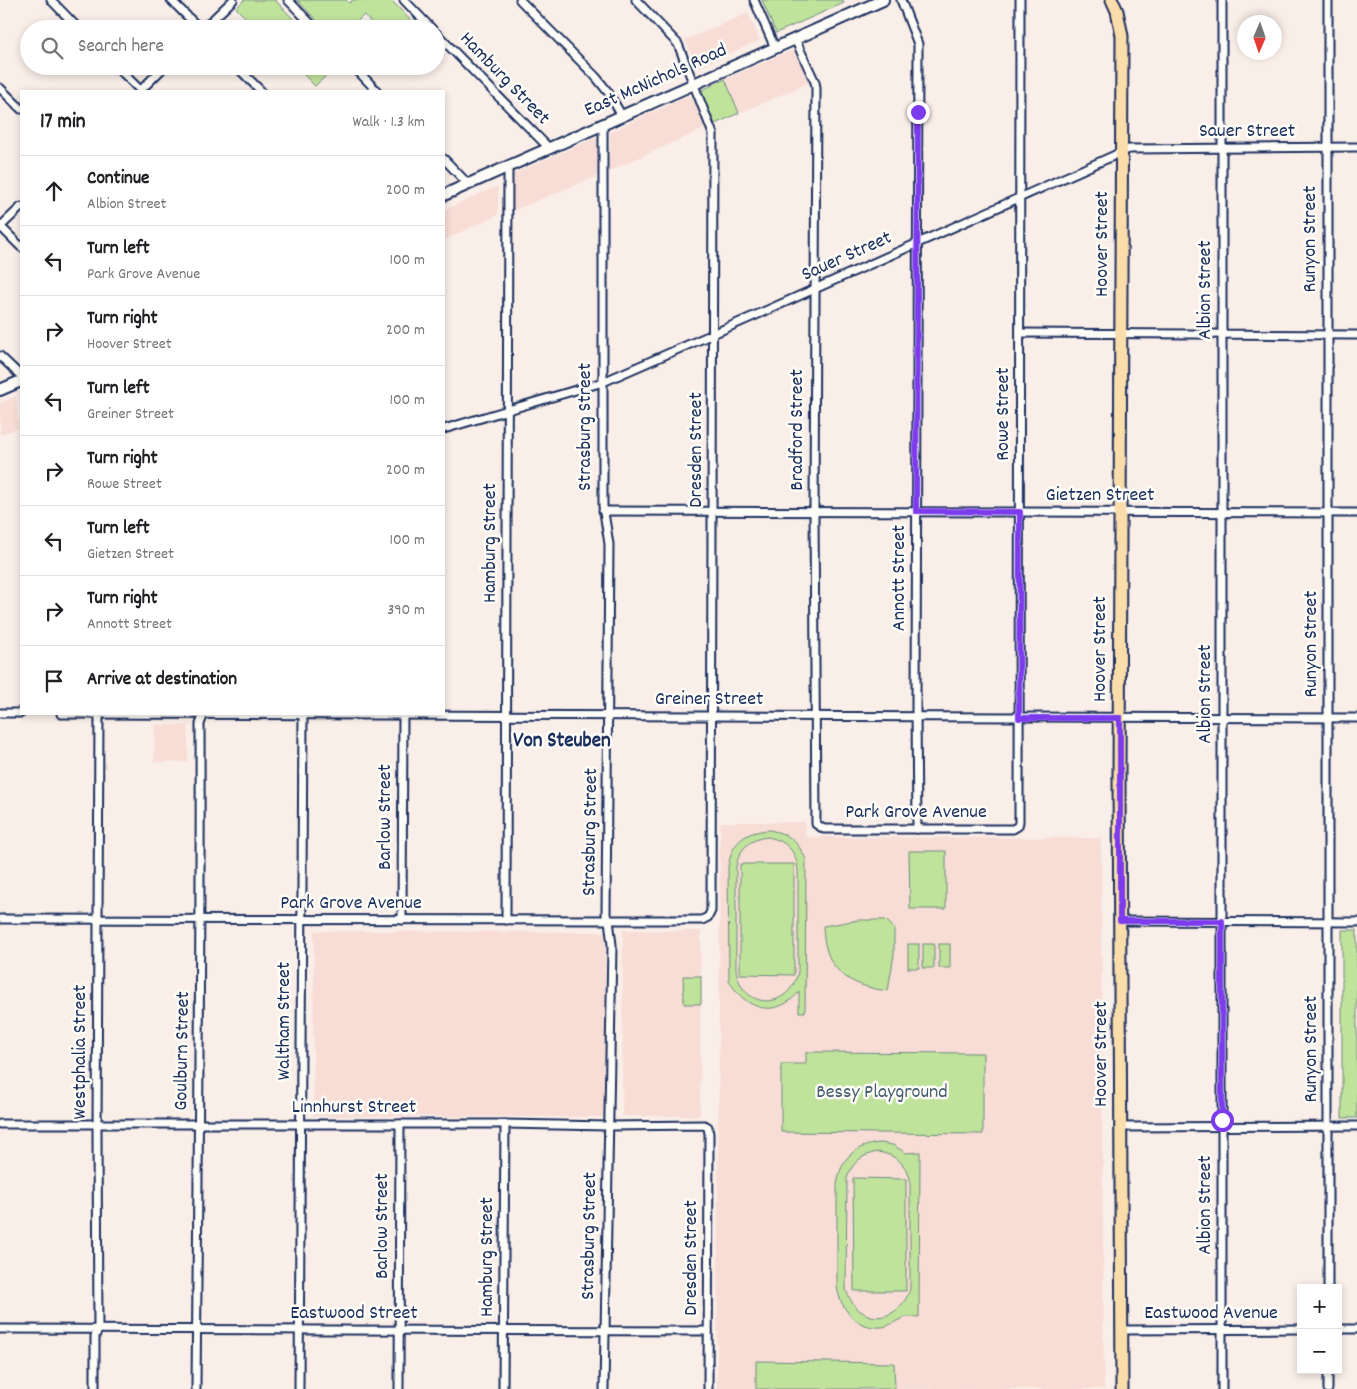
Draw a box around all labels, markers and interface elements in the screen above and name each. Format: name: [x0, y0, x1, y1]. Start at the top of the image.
north arrow: [1237, 15, 1282, 60]
search box: [20, 20, 445, 75]
street label: Hamburg Street: [452, 26, 556, 132]
icon: search: [38, 34, 66, 62]
text: Search here: [78, 34, 164, 61]
street label: East McNichols Road: [580, 37, 732, 125]
route end: [907, 101, 930, 124]
text: 17 min: [40, 108, 85, 138]
text: Walk · 1.3 km: [352, 111, 425, 134]
street label: Sauer Street: [1199, 118, 1295, 146]
text: Continue: [87, 166, 149, 193]
icon: ahead: [40, 177, 68, 205]
text: 200 m: [386, 179, 425, 202]
street label: Runyon Street: [1297, 185, 1325, 293]
street label: Hoover Street: [1089, 191, 1117, 297]
text: Albion Street: [87, 193, 166, 216]
street label: Sauer Street: [797, 225, 897, 289]
text: Turn left: [87, 236, 150, 263]
street label: Albion Street: [1192, 240, 1220, 340]
icon: left: [40, 247, 68, 275]
text: 100 m: [389, 249, 425, 272]
text: Park Grove Avenue: [87, 263, 200, 286]
text: Turn right: [87, 306, 158, 333]
icon: right: [40, 317, 68, 345]
text: 200 m: [386, 319, 425, 342]
text: Hoover Street: [87, 333, 172, 356]
street label: Strasburg Street: [572, 363, 600, 491]
street label: Rowe Street: [990, 367, 1018, 461]
street label: Bradford Street: [784, 369, 812, 491]
text: Turn left: [87, 376, 150, 403]
icon: left: [40, 387, 68, 415]
text: 100 m: [389, 389, 425, 412]
street label: Dresden Street: [683, 392, 711, 508]
text: Greiner Street: [87, 403, 174, 426]
text: Turn right: [87, 446, 158, 473]
icon: right: [40, 457, 68, 485]
text: 200 m: [386, 459, 425, 482]
text: Rowe Street: [87, 473, 162, 496]
street label: Gietzen Street: [1046, 482, 1154, 510]
street label: Hamburg Street: [477, 483, 505, 603]
text: Turn left: [87, 516, 150, 543]
street label: Annott Street: [886, 525, 914, 631]
icon: left: [40, 527, 68, 555]
text: 100 m: [389, 529, 425, 552]
text: Gietzen Street: [87, 543, 174, 566]
text: Turn right: [87, 586, 158, 613]
street label: Runyon Street: [1298, 590, 1326, 698]
street label: Hoover Street: [1087, 596, 1115, 702]
icon: right: [40, 597, 68, 625]
text: 390 m: [387, 599, 425, 622]
text: Annott Street: [87, 613, 172, 636]
street label: Albion Street: [1192, 644, 1220, 744]
icon: arrive: [40, 667, 68, 695]
text: Arrive at destination: [87, 667, 237, 694]
street label: Greiner Street: [655, 686, 763, 714]
district label: Von Steuben: [513, 727, 611, 757]
street label: Barlow Street: [372, 764, 400, 870]
street label: Strasburg Street: [576, 768, 606, 896]
street label: Park Grove Avenue: [845, 799, 987, 827]
street label: Park Grove Avenue: [280, 890, 422, 918]
street label: Waltham Street: [271, 962, 299, 1080]
street label: Westphalia Street: [67, 985, 95, 1119]
street label: Goulburn Street: [168, 991, 198, 1111]
street label: Runyon Street: [1298, 995, 1326, 1103]
street label: Hoover Street: [1088, 1001, 1116, 1107]
park label: Bessy Playground: [816, 1079, 948, 1107]
street label: Linnhurst Street: [292, 1094, 416, 1122]
route start: [1211, 1109, 1234, 1132]
street label: Albion Street: [1192, 1155, 1220, 1255]
street label: Strasburg Street: [575, 1172, 605, 1300]
street label: Barlow Street: [369, 1173, 397, 1279]
street label: Hamburg Street: [474, 1197, 502, 1317]
street label: Dresden Street: [678, 1200, 706, 1316]
map controls: [1297, 1284, 1342, 1374]
button: +: [1297, 1284, 1342, 1329]
street label: Eastwood Street: [290, 1300, 418, 1328]
street label: Eastwood Avenue: [1144, 1300, 1278, 1328]
button: −: [1297, 1329, 1342, 1374]

